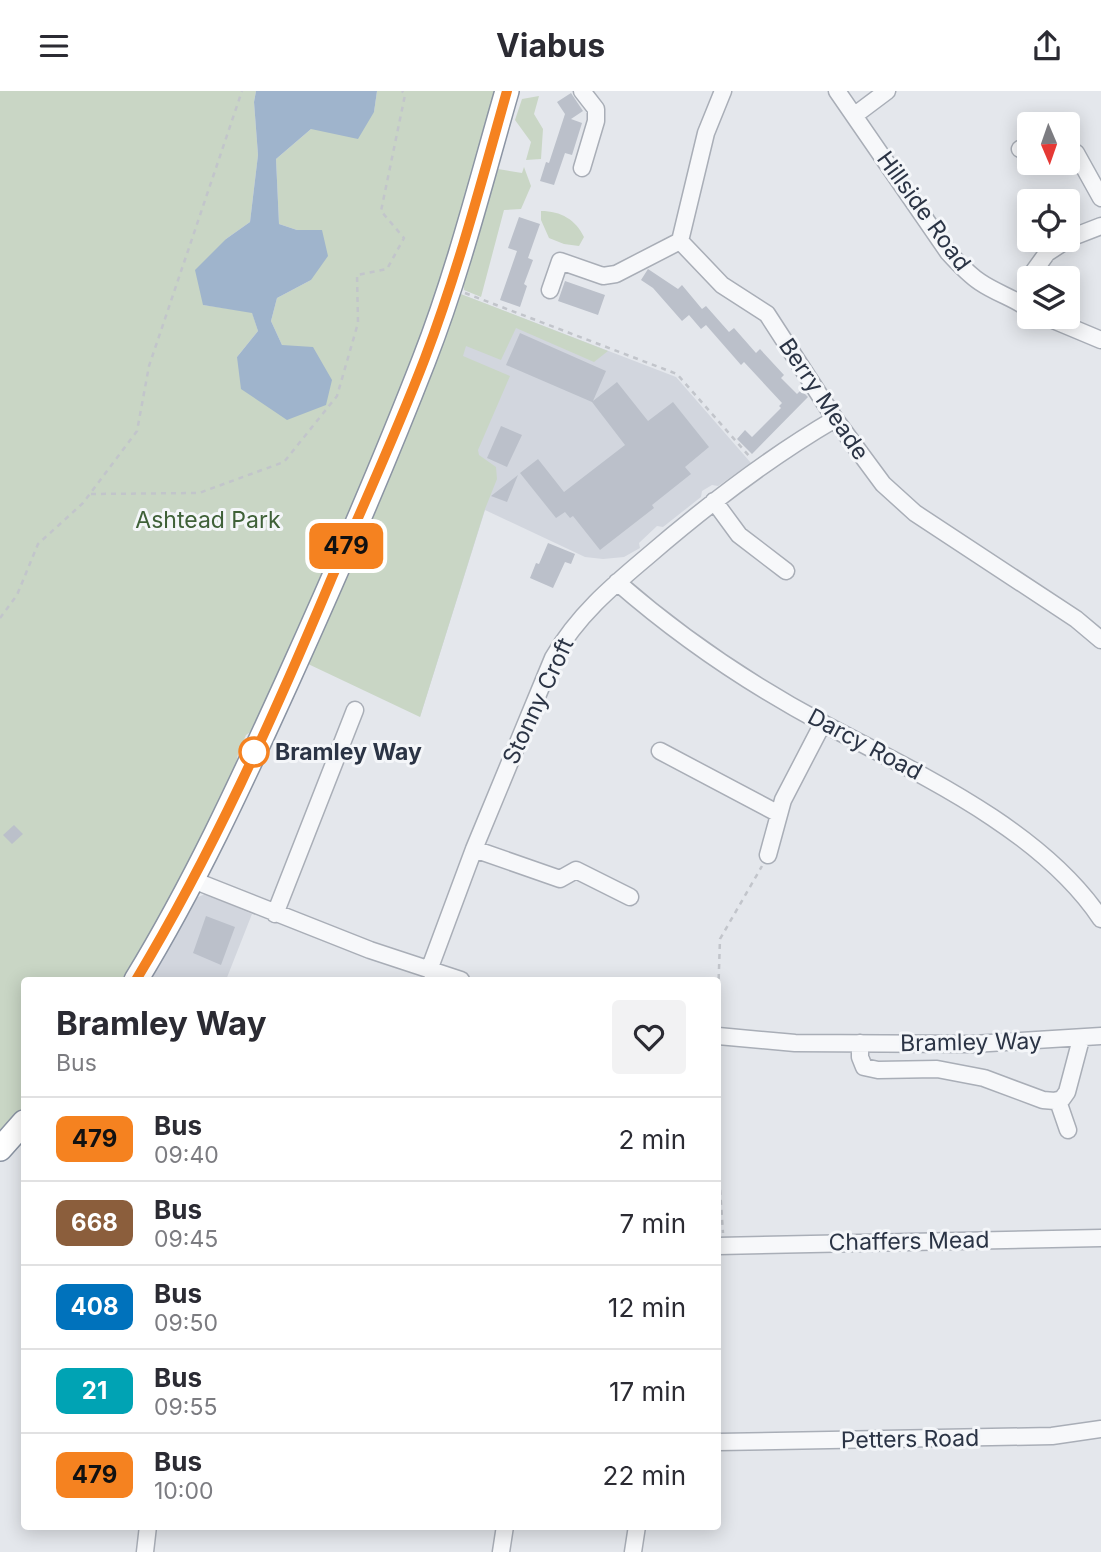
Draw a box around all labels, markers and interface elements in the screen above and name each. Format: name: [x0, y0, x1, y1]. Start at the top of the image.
text: Viabus: [496, 26, 605, 65]
icon: menu: [35, 27, 73, 65]
icon: share: [1028, 27, 1066, 65]
north arrow: [1017, 112, 1080, 175]
map controls: [1017, 112, 1080, 329]
street label: Hillside Road: [871, 146, 977, 276]
button: locate: [1017, 189, 1080, 252]
button: layers: [1017, 266, 1080, 329]
street label: Berry Meade: [773, 333, 875, 465]
park label: Ashtead Park: [135, 506, 281, 534]
line badge: 479: [306, 523, 386, 569]
text: 479: [323, 531, 369, 560]
street label: Stonny Croft: [497, 633, 580, 769]
street label: Darcy Road: [803, 702, 927, 786]
marker: Bramley Way: [239, 737, 269, 767]
place label: Bramley Way: [275, 738, 422, 766]
button: heart: [612, 1000, 686, 1074]
text: Bramley Way: [56, 1003, 267, 1043]
street label: Bramley Way: [900, 1027, 1042, 1057]
text: Bus: [56, 1049, 97, 1077]
text: Bus: [154, 1110, 202, 1141]
text: 479: [72, 1124, 117, 1153]
text: 2 min: [618, 1124, 686, 1155]
text: 09:40: [154, 1141, 219, 1169]
text: Bus: [154, 1194, 202, 1225]
text: 668: [71, 1208, 118, 1237]
text: 7 min: [620, 1208, 686, 1239]
text: 09:45: [154, 1225, 218, 1253]
street label: Chaffers Mead: [828, 1226, 990, 1256]
text: Bus: [154, 1278, 202, 1309]
text: 408: [70, 1292, 119, 1321]
text: 12 min: [608, 1292, 686, 1323]
text: 09:50: [154, 1309, 218, 1337]
text: Bus: [154, 1362, 202, 1393]
text: 21: [82, 1376, 107, 1405]
text: 17 min: [609, 1376, 686, 1407]
text: 09:55: [154, 1393, 217, 1421]
street label: Petters Road: [841, 1424, 979, 1454]
text: Bus: [154, 1446, 202, 1477]
text: 479: [72, 1460, 117, 1489]
text: 22 min: [603, 1460, 686, 1491]
text: 10:00: [154, 1477, 214, 1505]

